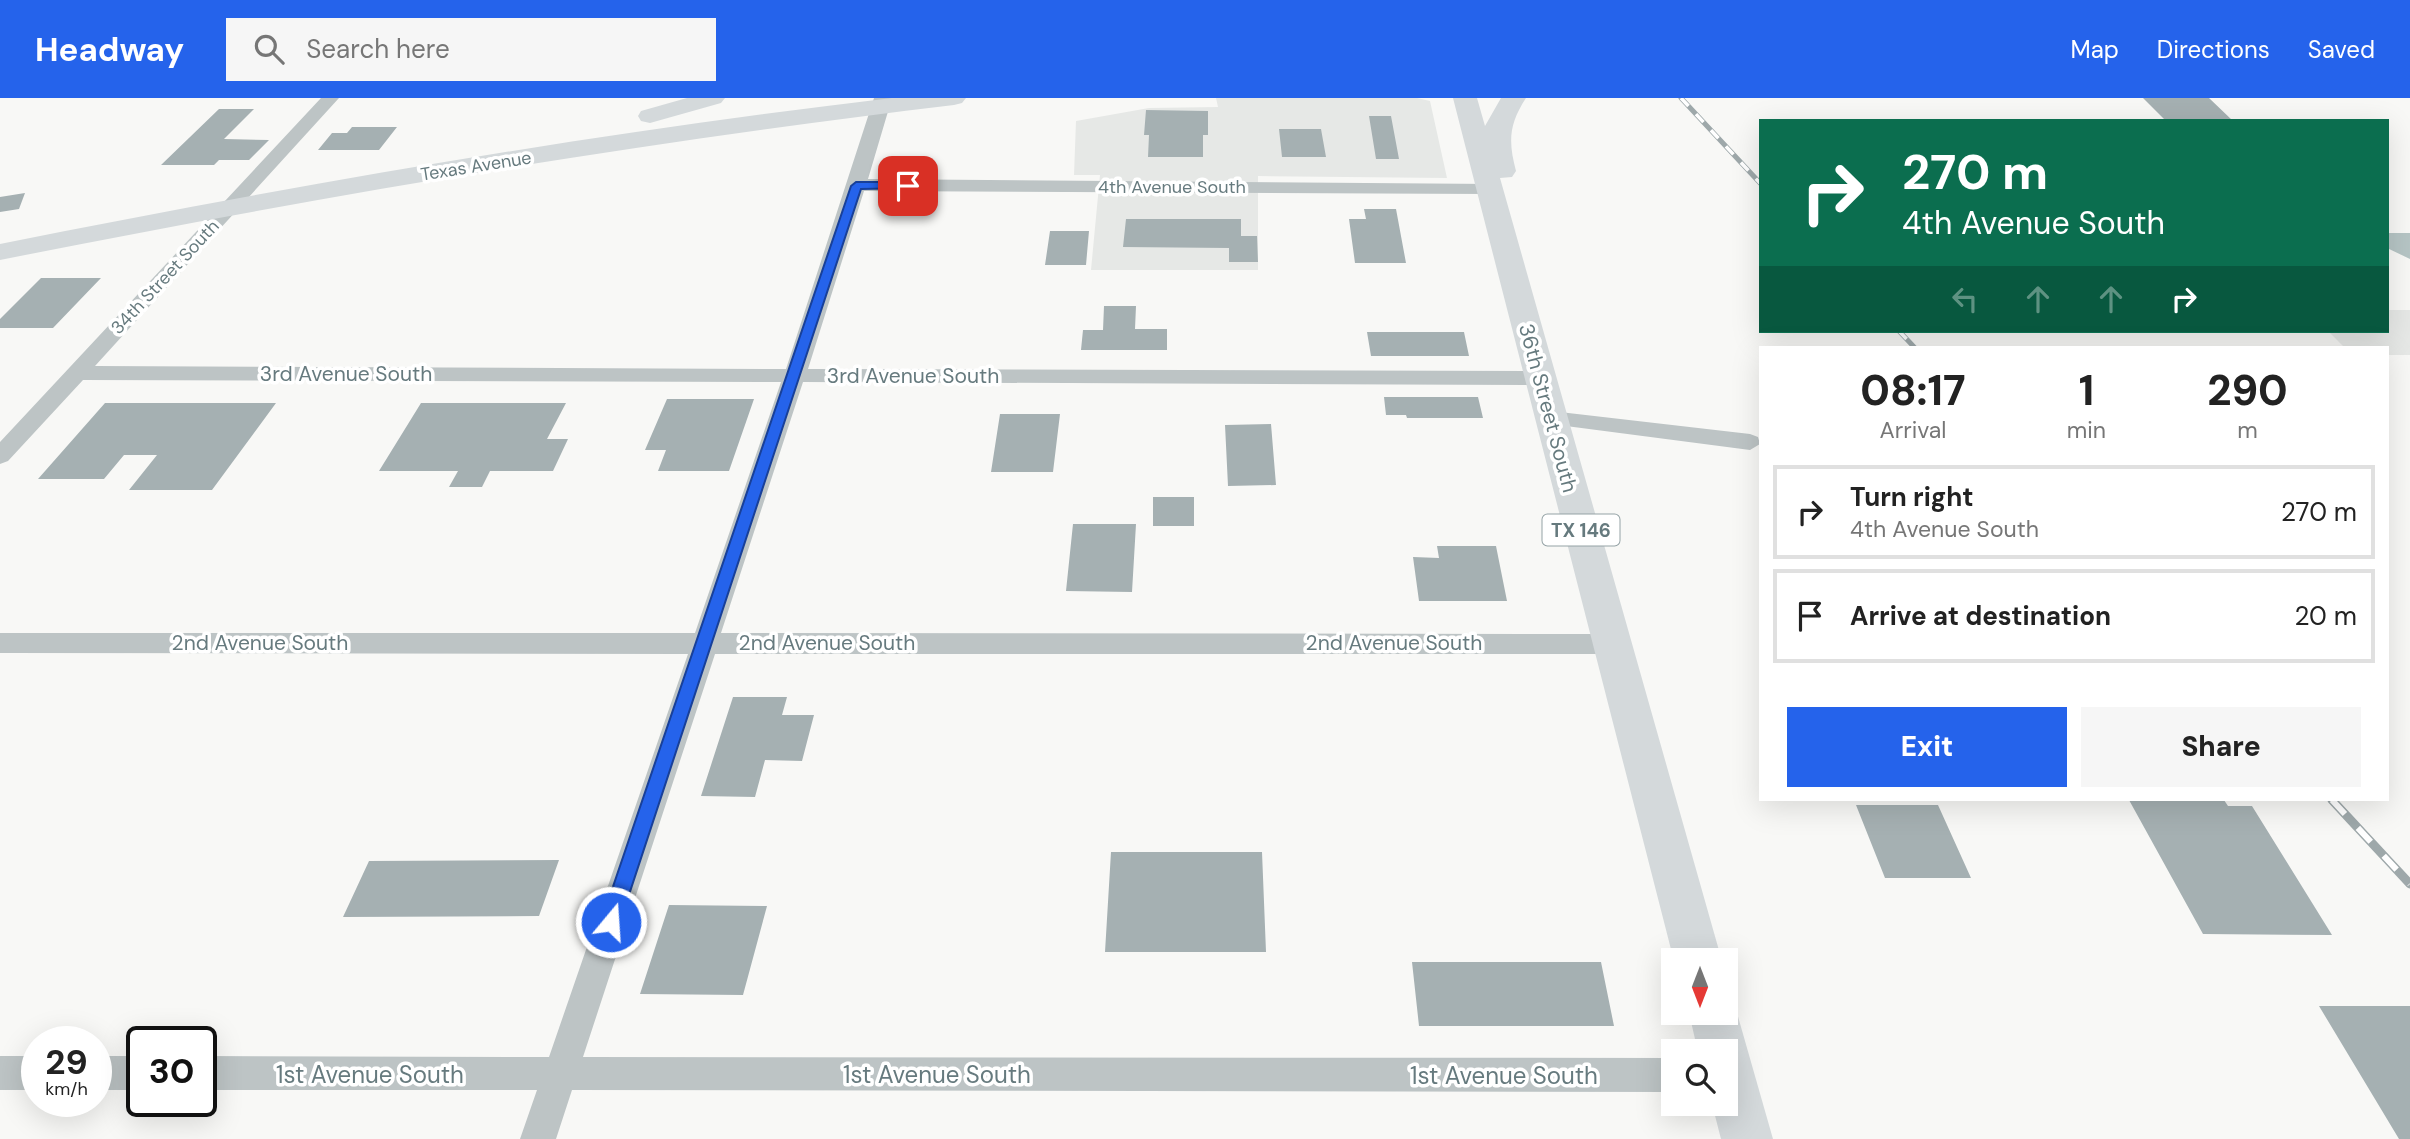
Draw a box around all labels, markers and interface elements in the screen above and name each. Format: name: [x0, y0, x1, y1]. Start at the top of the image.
search box: [226, 18, 716, 81]
text: Headway: [35, 28, 184, 71]
icon: search: [250, 30, 288, 68]
text: Search here: [306, 32, 450, 66]
text: Map: [2071, 34, 2119, 65]
text: Directions: [2157, 34, 2270, 65]
text: Saved: [2308, 34, 2375, 65]
text: 270 m: [1902, 140, 2048, 204]
street label: Texas Avenue: [419, 145, 533, 187]
icon: right: [1787, 147, 1878, 238]
pin: [878, 156, 938, 216]
icon: arrive: [889, 167, 927, 205]
street label: 4th Avenue South: [1098, 175, 1246, 199]
text: 4th Avenue South: [1902, 202, 2165, 244]
street label: 34th Street South: [106, 215, 224, 339]
icon: left: [1946, 280, 1984, 318]
icon: ahead: [2019, 280, 2057, 318]
icon: ahead: [2092, 280, 2130, 318]
icon: right: [2165, 280, 2203, 318]
street label: 36th Street South: [1512, 321, 1584, 495]
street label: 3rd Avenue South: [260, 360, 432, 388]
street label: 3rd Avenue South: [827, 362, 999, 390]
text: 08:17: [1860, 363, 1966, 418]
text: 1: [2079, 363, 2094, 418]
text: 290: [2207, 363, 2288, 418]
text: Arrival: [1879, 415, 1946, 445]
text: min: [2067, 415, 2106, 445]
text: m: [2237, 415, 2258, 445]
text: Turn right: [1850, 480, 1974, 514]
icon: right: [1791, 493, 1829, 531]
text: 270 m: [2281, 495, 2357, 529]
road number: TX 146: [1542, 514, 1620, 546]
text: 4th Avenue South: [1850, 514, 2039, 544]
icon: arrive: [1791, 597, 1829, 635]
text: Arrive at destination: [1850, 599, 2111, 633]
text: 20 m: [2294, 599, 2357, 633]
street label: 2nd Avenue South: [172, 629, 348, 657]
street label: 2nd Avenue South: [739, 629, 915, 657]
street label: 2nd Avenue South: [1306, 629, 1482, 657]
button: Exit: [1787, 707, 2067, 787]
button: Share: [2081, 707, 2361, 787]
position arrow: [574, 885, 648, 959]
north arrow: [1661, 948, 1738, 1026]
map controls: [1661, 948, 1738, 1116]
speed limit sign: 30: [126, 1026, 217, 1117]
text: 29: [45, 1039, 88, 1085]
button: search: [1661, 1039, 1738, 1116]
street label: 1st Avenue South: [276, 1059, 464, 1090]
street label: 1st Avenue South: [843, 1059, 1031, 1090]
street label: 1st Avenue South: [1410, 1060, 1598, 1091]
text: km/h: [45, 1077, 88, 1101]

